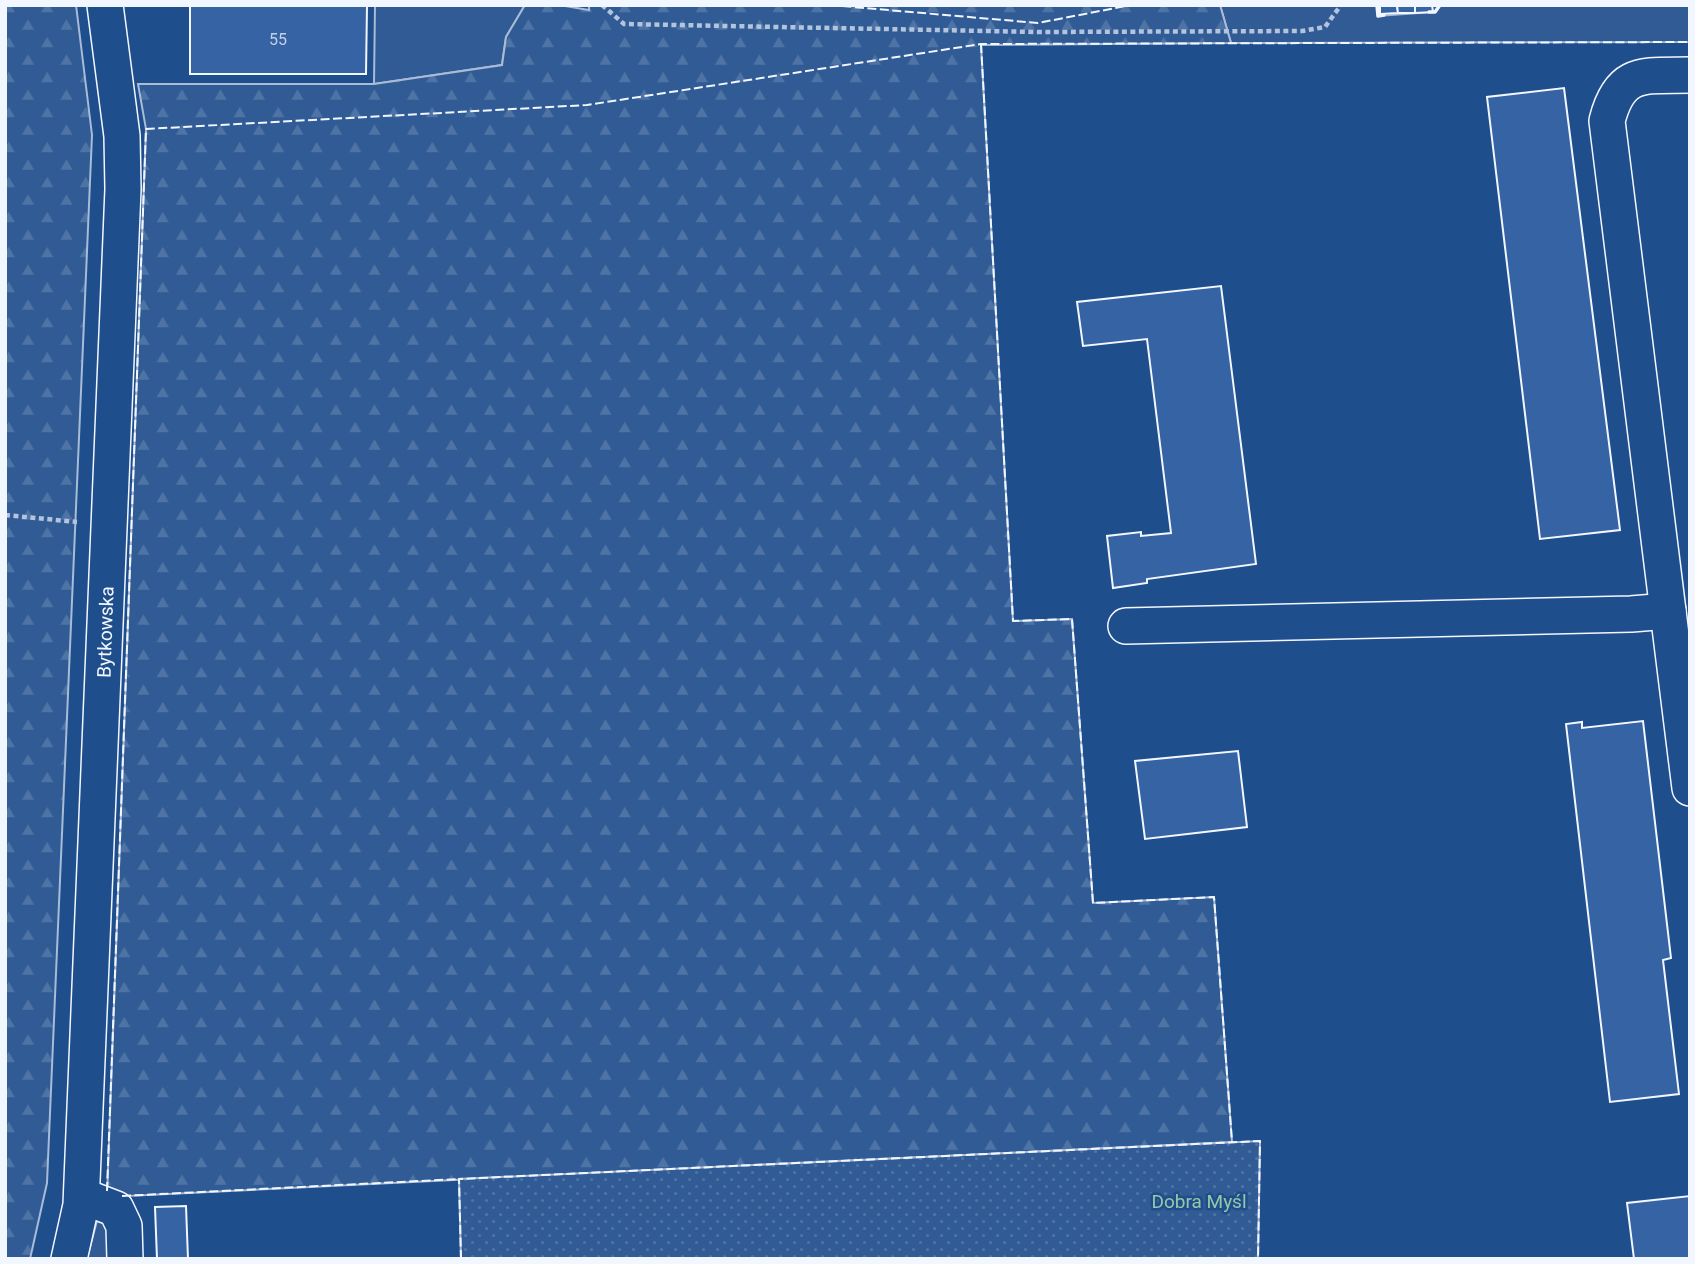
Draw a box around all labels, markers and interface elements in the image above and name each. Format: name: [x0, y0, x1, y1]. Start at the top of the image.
house number: 55: [269, 30, 287, 49]
street label: Bytkowska: [92, 586, 119, 678]
park label: Dobra Myśl: [1151, 1190, 1247, 1213]

